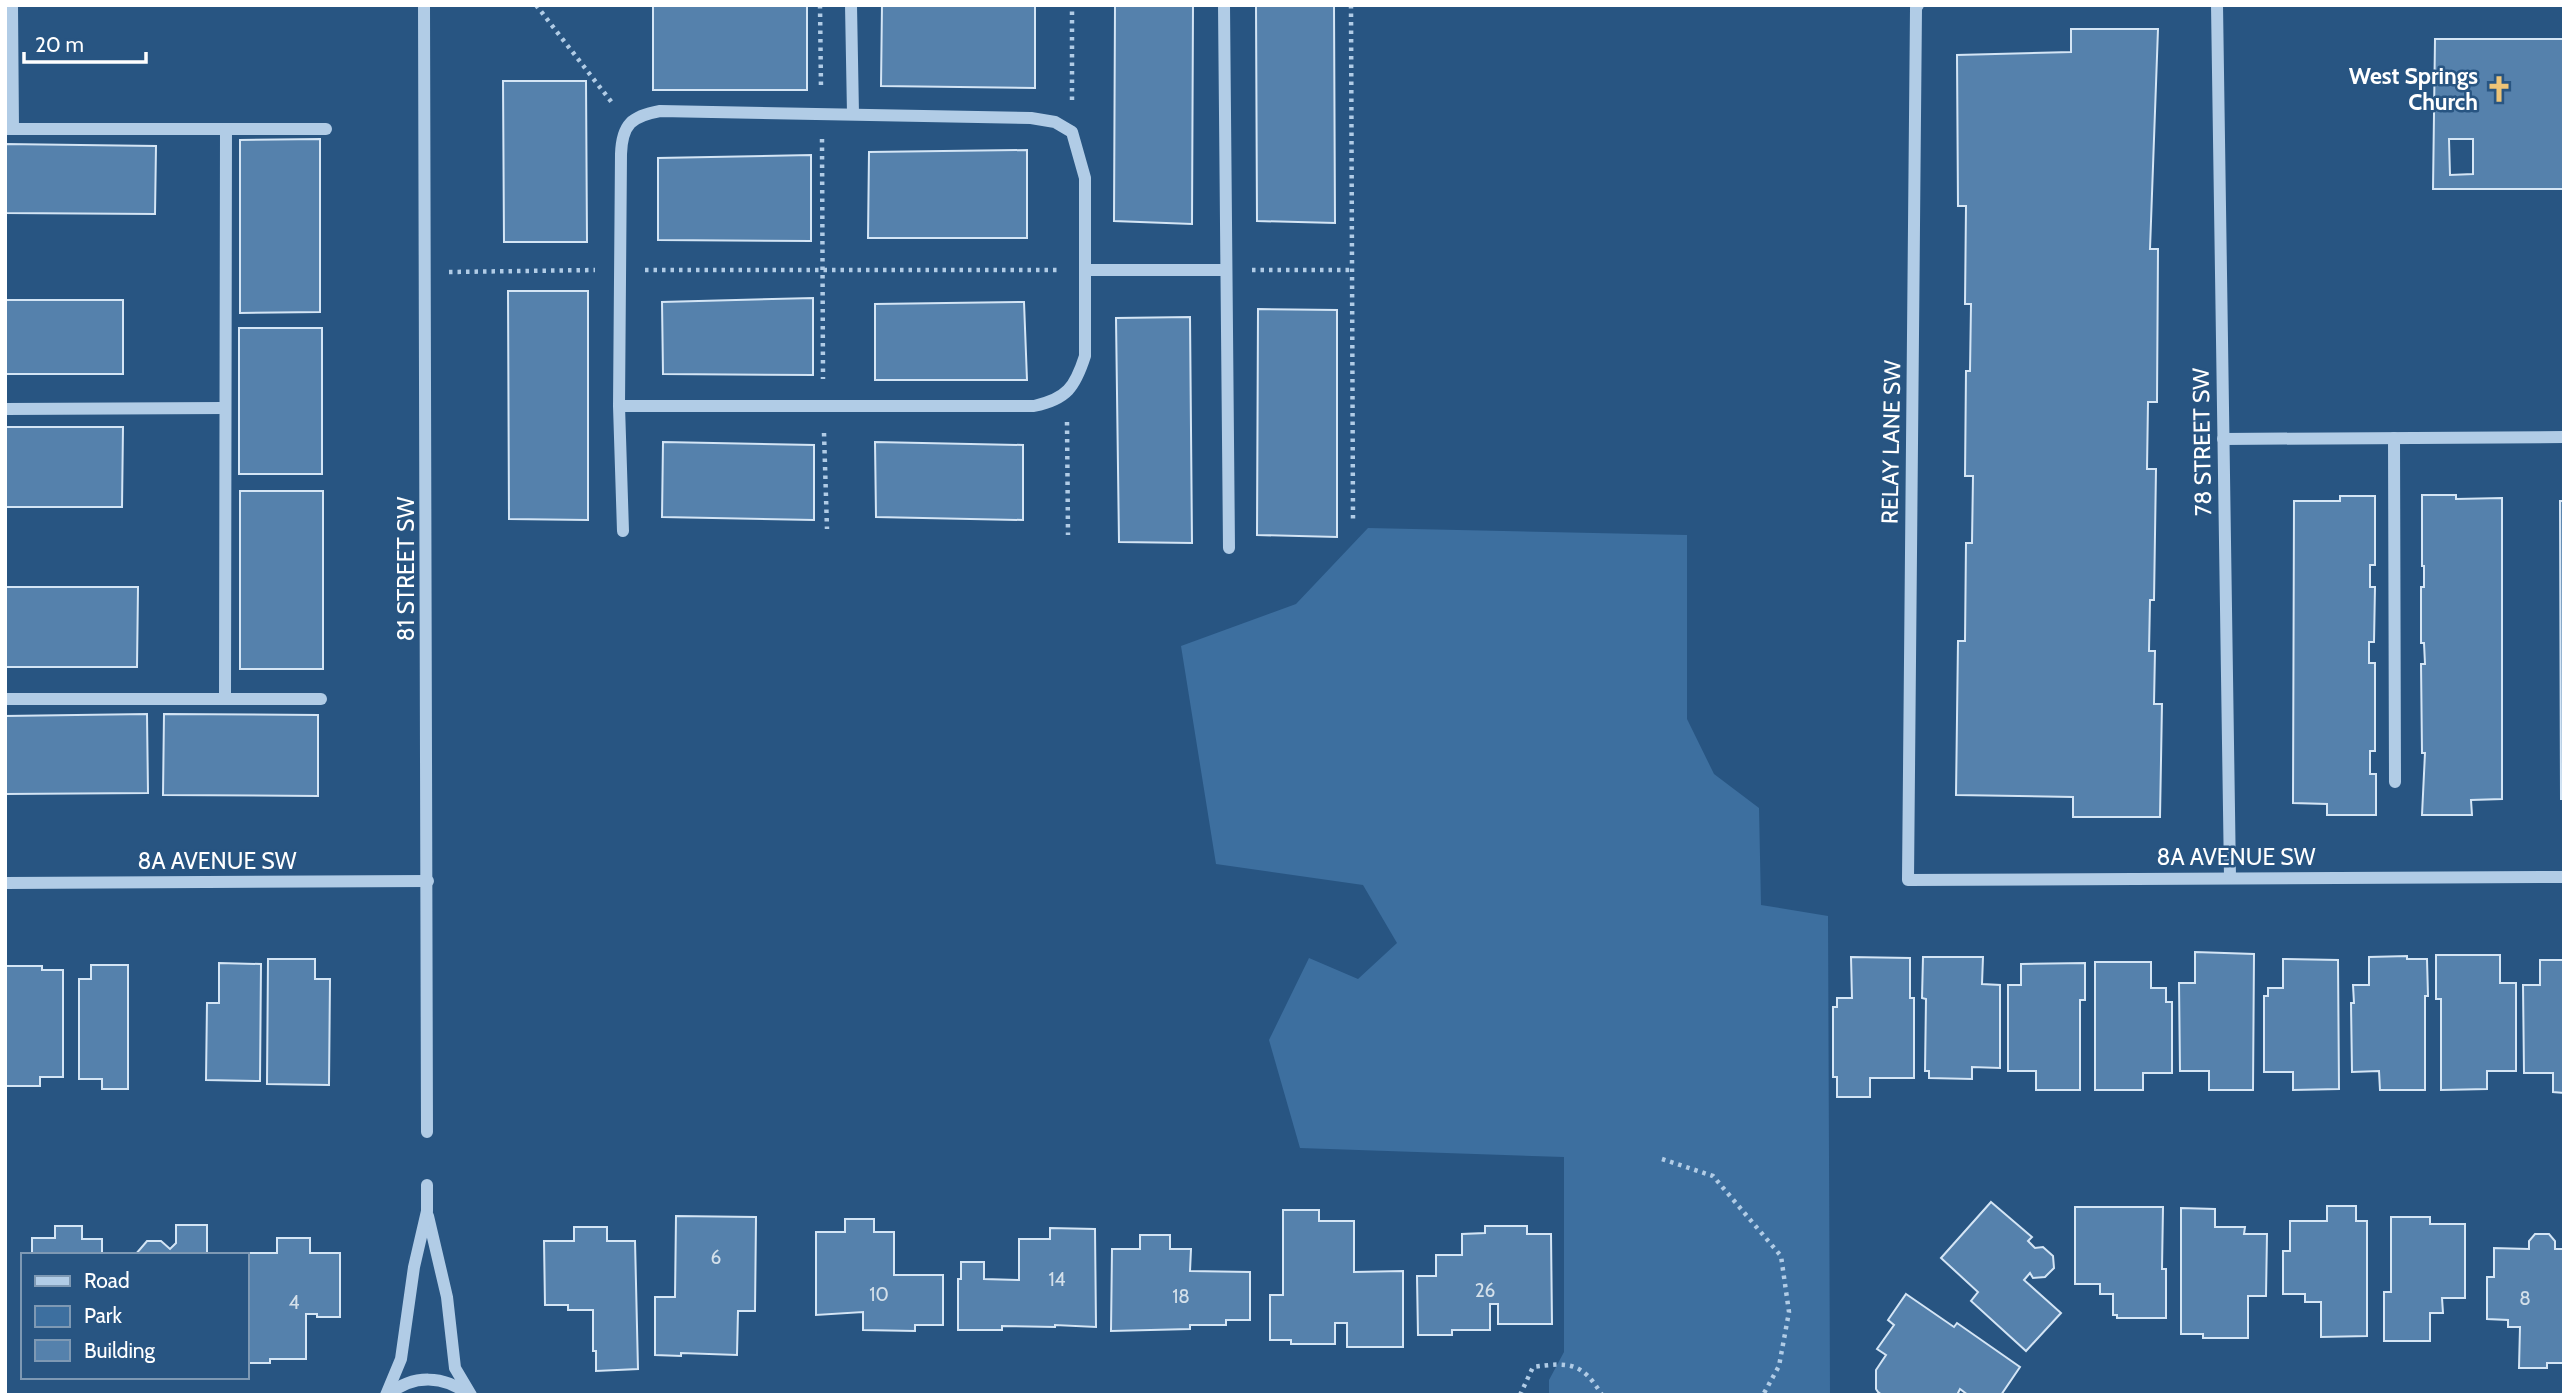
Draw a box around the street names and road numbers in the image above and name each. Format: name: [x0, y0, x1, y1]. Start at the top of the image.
street label: RELAY LANE SW: [1876, 360, 1906, 524]
street label: 78 STREET SW: [2187, 367, 2217, 516]
street label: 81 STREET SW: [392, 497, 420, 641]
street label: 8A AVENUE SW: [2156, 843, 2316, 871]
street label: 8A AVENUE SW: [137, 847, 297, 875]

